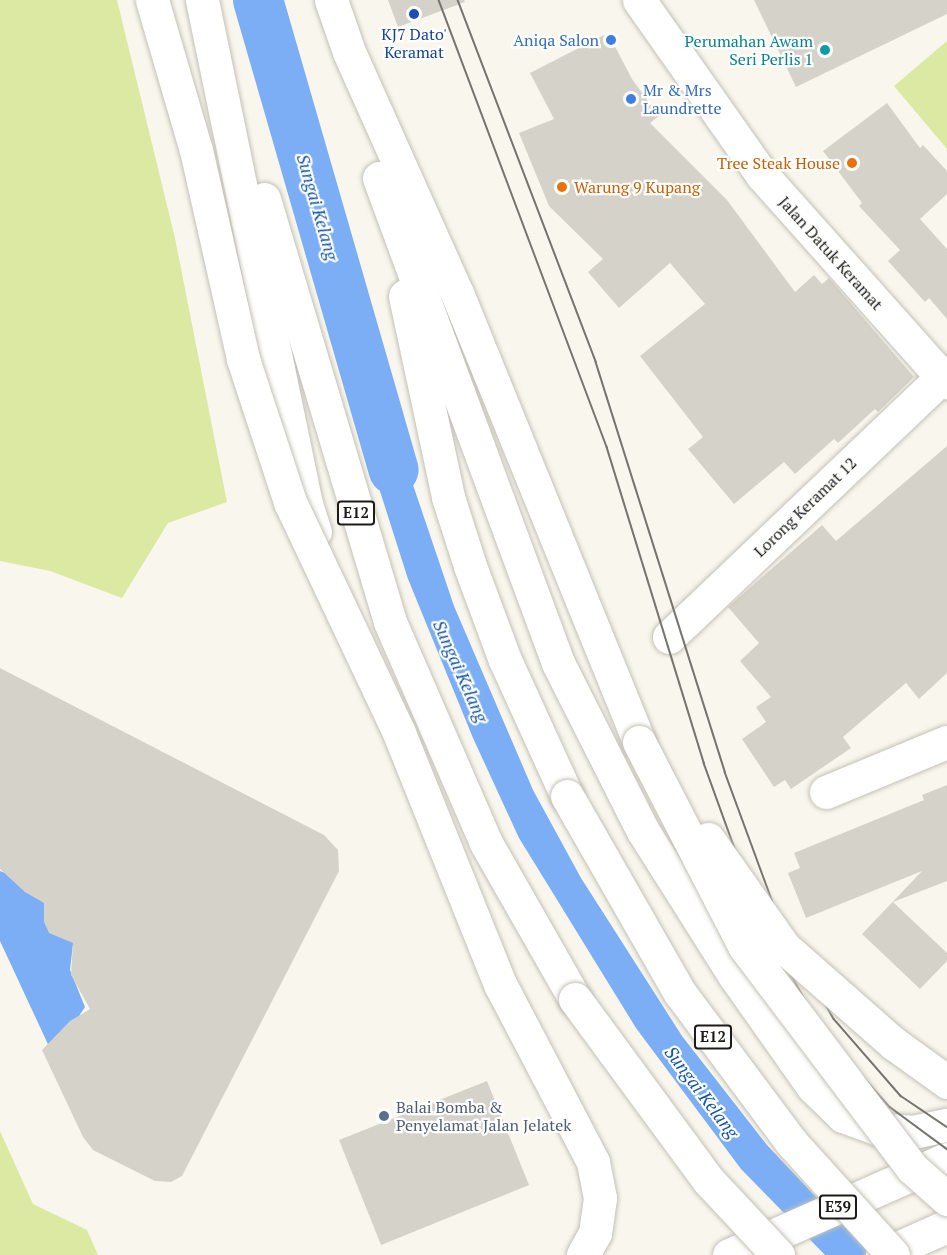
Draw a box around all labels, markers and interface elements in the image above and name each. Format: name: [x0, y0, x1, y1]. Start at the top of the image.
marker: KJ7 Dato' Keramat: [405, 5, 423, 23]
place label: KJ7 Dato' Keramat: [381, 24, 447, 62]
place label: Aniqa Salon: [513, 30, 599, 50]
place label: Perumahan Awam Seri Perlis 1: [684, 31, 813, 69]
marker: Aniqa Salon: [604, 33, 618, 47]
marker: Perumahan Awam Seri Perlis 1: [818, 43, 832, 57]
place label: Mr & Mrs Laundrette: [643, 80, 722, 118]
marker: Mr & Mrs Laundrette: [624, 92, 638, 106]
water label: Sungai Kelang: [293, 151, 343, 263]
place label: Tree Steak House: [717, 153, 840, 173]
marker: Tree Steak House: [845, 156, 859, 170]
place label: Warung 9 Kupang: [574, 177, 700, 197]
marker: Warung 9 Kupang: [555, 180, 569, 194]
street label: Jalan Datuk Keramat: [775, 192, 887, 314]
street label: Lorong Keramat 12: [750, 453, 860, 561]
road number: E12: [336, 501, 376, 525]
water label: Sungai Kelang: [429, 617, 493, 725]
road number: E12: [694, 1025, 732, 1049]
water label: Sungai Kelang: [660, 1042, 744, 1142]
place label: Balai Bomba & Penyelamat Jalan Jelatek: [396, 1097, 572, 1135]
marker: Balai Bomba & Penyelamat Jalan Jelatek: [377, 1109, 391, 1123]
road number: E39: [818, 1195, 858, 1219]

